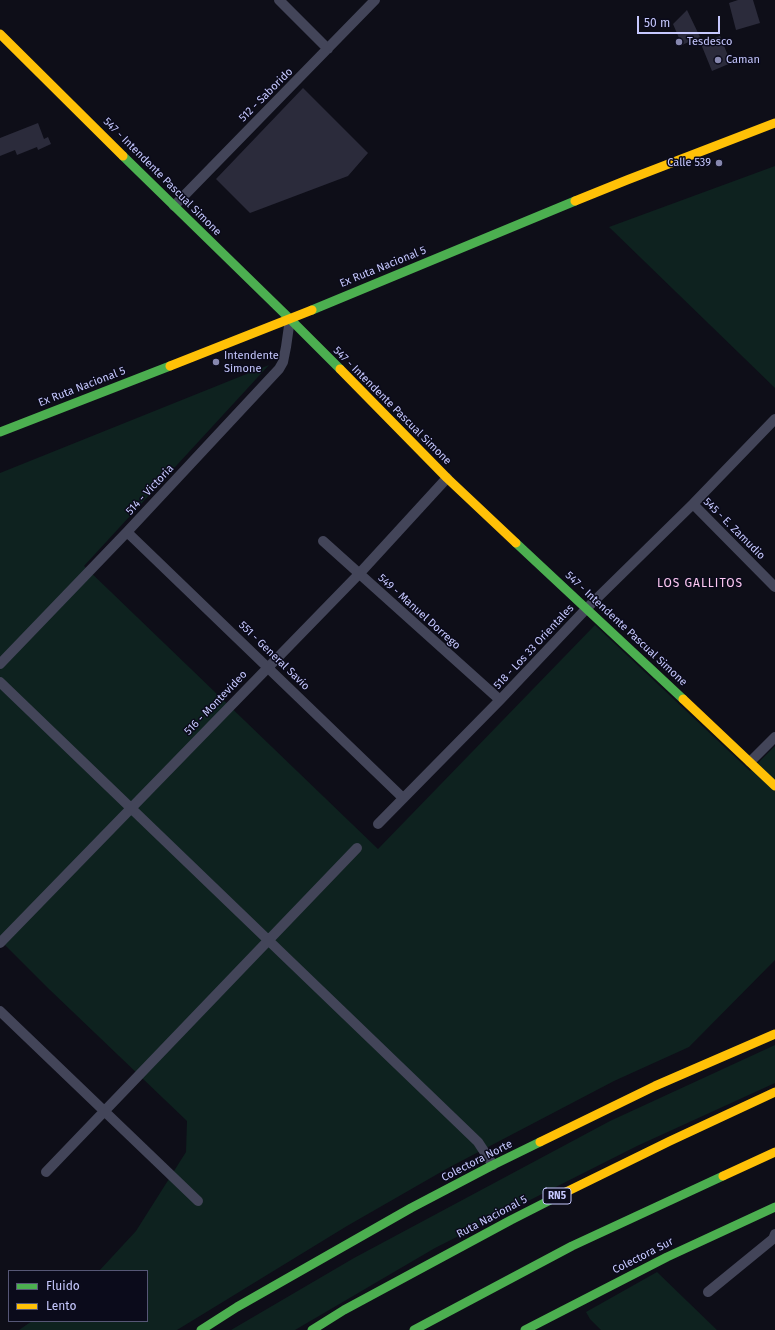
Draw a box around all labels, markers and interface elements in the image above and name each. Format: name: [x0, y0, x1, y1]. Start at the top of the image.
scale bar: [639, 8, 722, 34]
text: 50 m: [644, 16, 670, 30]
place label: Tesdesco: [687, 35, 732, 49]
marker: Tesdesco: [674, 37, 684, 47]
place label: Caman: [726, 53, 760, 67]
marker: Caman: [713, 55, 723, 65]
street label: 512 - Saborido: [236, 65, 296, 125]
street label: 547 - Intendente Pascual Simone: [100, 115, 224, 239]
place label: Calle 539: [667, 156, 711, 170]
marker: Calle 539: [714, 158, 724, 168]
street label: Ex Ruta Nacional 5: [338, 244, 428, 290]
street label: 547 - Intendente Pascual Simone: [330, 344, 454, 468]
place label: Intendente Simone: [224, 349, 279, 375]
marker: Intendente Simone: [211, 357, 221, 367]
street label: Ex Ruta Nacional 5: [37, 364, 127, 410]
street label: 514 - Victoria: [123, 462, 177, 518]
street label: 545 - E. Zamudio: [700, 495, 768, 563]
street label: 547 - Intendente Pascual Simone: [562, 569, 690, 689]
street label: 549 - Manuel Dorrego: [375, 572, 463, 652]
district label: LOS GALLITOS: [657, 577, 743, 591]
street label: 518 - Los 33 Orientales: [491, 602, 577, 692]
street label: 551 - General Savio: [236, 619, 312, 693]
street label: 516 - Montevideo: [182, 668, 250, 738]
street label: Colectora Norte: [439, 1137, 515, 1185]
road number: RN5: [543, 1188, 571, 1204]
street label: Ruta Nacional 5: [454, 1193, 530, 1241]
street label: Colectora Sur: [610, 1235, 676, 1277]
legend: [8, 1270, 148, 1322]
text: Fluido: [46, 1279, 80, 1293]
text: Lento: [46, 1299, 76, 1313]

